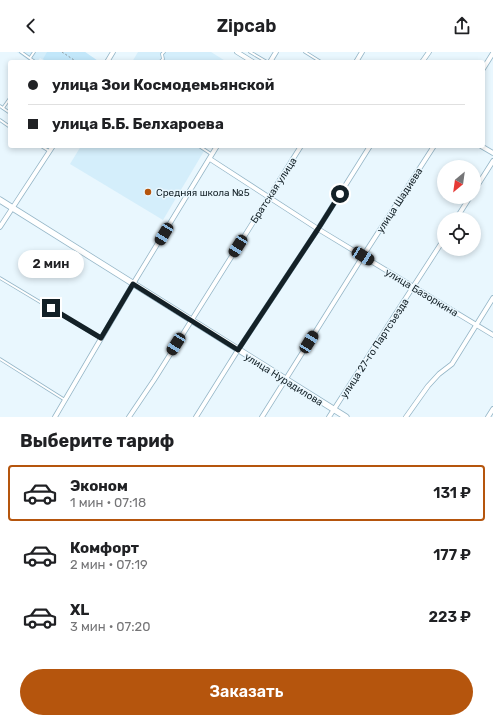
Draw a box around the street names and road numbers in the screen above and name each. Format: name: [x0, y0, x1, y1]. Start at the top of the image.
street label: Братская улица: [248, 155, 300, 226]
street label: улица Шадиева: [374, 166, 425, 235]
street label: улица Базоркина: [383, 266, 460, 319]
street label: улица 27-го Партсъезда: [338, 297, 412, 401]
street label: улица Нурадилова: [242, 351, 325, 409]

